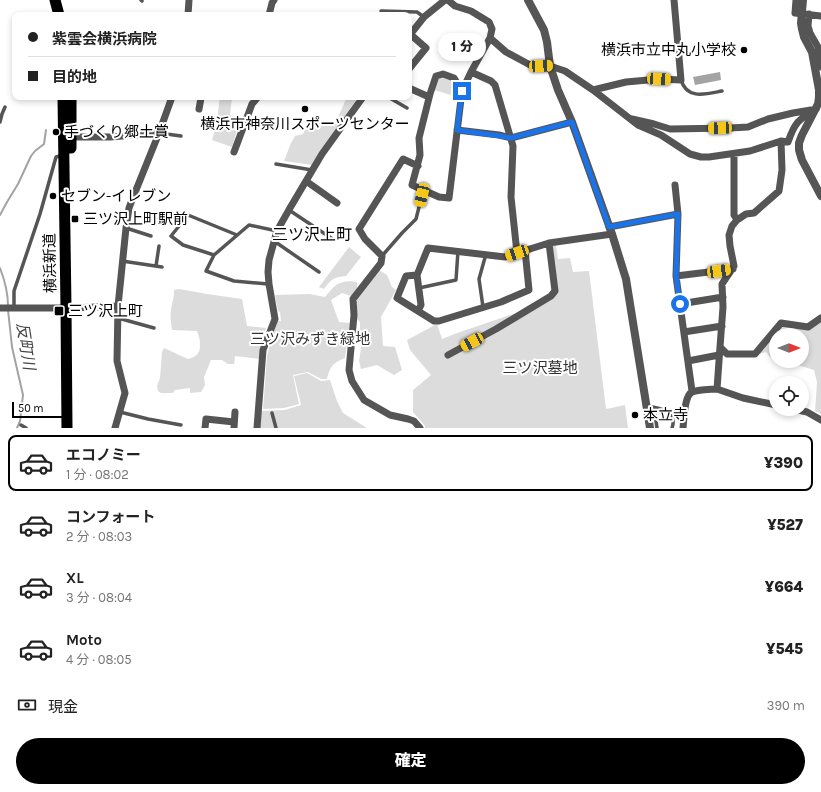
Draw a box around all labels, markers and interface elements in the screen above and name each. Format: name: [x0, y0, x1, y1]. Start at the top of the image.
text: 紫雲会横浜病院: [52, 30, 157, 48]
callout: 1 分: [438, 33, 486, 61]
text: 1 分: [451, 39, 473, 54]
place label: 横浜市立中丸小学校: [601, 41, 736, 59]
marker: 横浜市立中丸小学校: [739, 45, 749, 55]
car: [529, 59, 553, 73]
text: 目的地: [52, 68, 97, 86]
car: [647, 72, 671, 86]
route end: [453, 82, 471, 100]
marker: 横浜市神奈川スポーツセンター: [300, 104, 310, 114]
place label: 横浜市神奈川スポーツセンター: [200, 115, 410, 133]
car: [708, 122, 732, 134]
place label: 手づくり郷土賞: [64, 123, 169, 141]
marker: 手づくり郷土賞: [51, 127, 61, 137]
car: [413, 182, 431, 208]
place label: セブン-イレブン: [61, 187, 171, 205]
marker: セブン-イレブン: [48, 191, 58, 201]
place label: 三ツ沢上町駅前: [83, 210, 188, 228]
marker: 三ツ沢上町駅前: [70, 214, 80, 224]
district label: 三ツ沢上町: [272, 225, 352, 244]
street label: 横浜新道: [40, 233, 60, 293]
car: [504, 243, 530, 263]
car: [706, 263, 732, 279]
route start: [671, 295, 689, 313]
place label: 三ツ沢上町: [68, 302, 143, 320]
marker: 三ツ沢上町: [53, 305, 65, 317]
water label: 反町川: [13, 321, 39, 373]
north arrow: [769, 328, 809, 368]
map controls: [769, 328, 809, 416]
park label: 三ツ沢みずき緑地: [250, 330, 370, 348]
car: [459, 331, 485, 353]
park label: 三ツ沢墓地: [502, 359, 578, 377]
button: locate: [769, 376, 809, 416]
scale bar: [12, 400, 67, 419]
text: 50 m: [18, 402, 44, 415]
place label: 本立寺: [643, 406, 688, 424]
marker: 本立寺: [630, 410, 640, 420]
icon: car: [18, 445, 54, 481]
text: エコノミー: [66, 446, 141, 464]
text: ¥390: [764, 454, 803, 472]
text: 1 分 · 08:02: [66, 467, 129, 482]
icon: car: [18, 507, 54, 543]
text: コンフォート: [66, 508, 156, 526]
text: ¥527: [767, 516, 803, 534]
text: 2 分 · 08:03: [66, 529, 132, 544]
icon: car: [18, 569, 54, 605]
text: XL: [66, 569, 84, 587]
text: ¥664: [765, 578, 803, 596]
text: 3 分 · 08:04: [66, 590, 132, 605]
icon: car: [18, 631, 54, 667]
text: Moto: [66, 631, 102, 649]
text: ¥545: [766, 640, 803, 658]
text: 4 分 · 08:05: [66, 652, 132, 667]
icon: cash: [16, 694, 38, 716]
text: 現金: [48, 698, 78, 716]
text: 390 m: [767, 698, 805, 713]
button: 確定: [16, 738, 805, 784]

